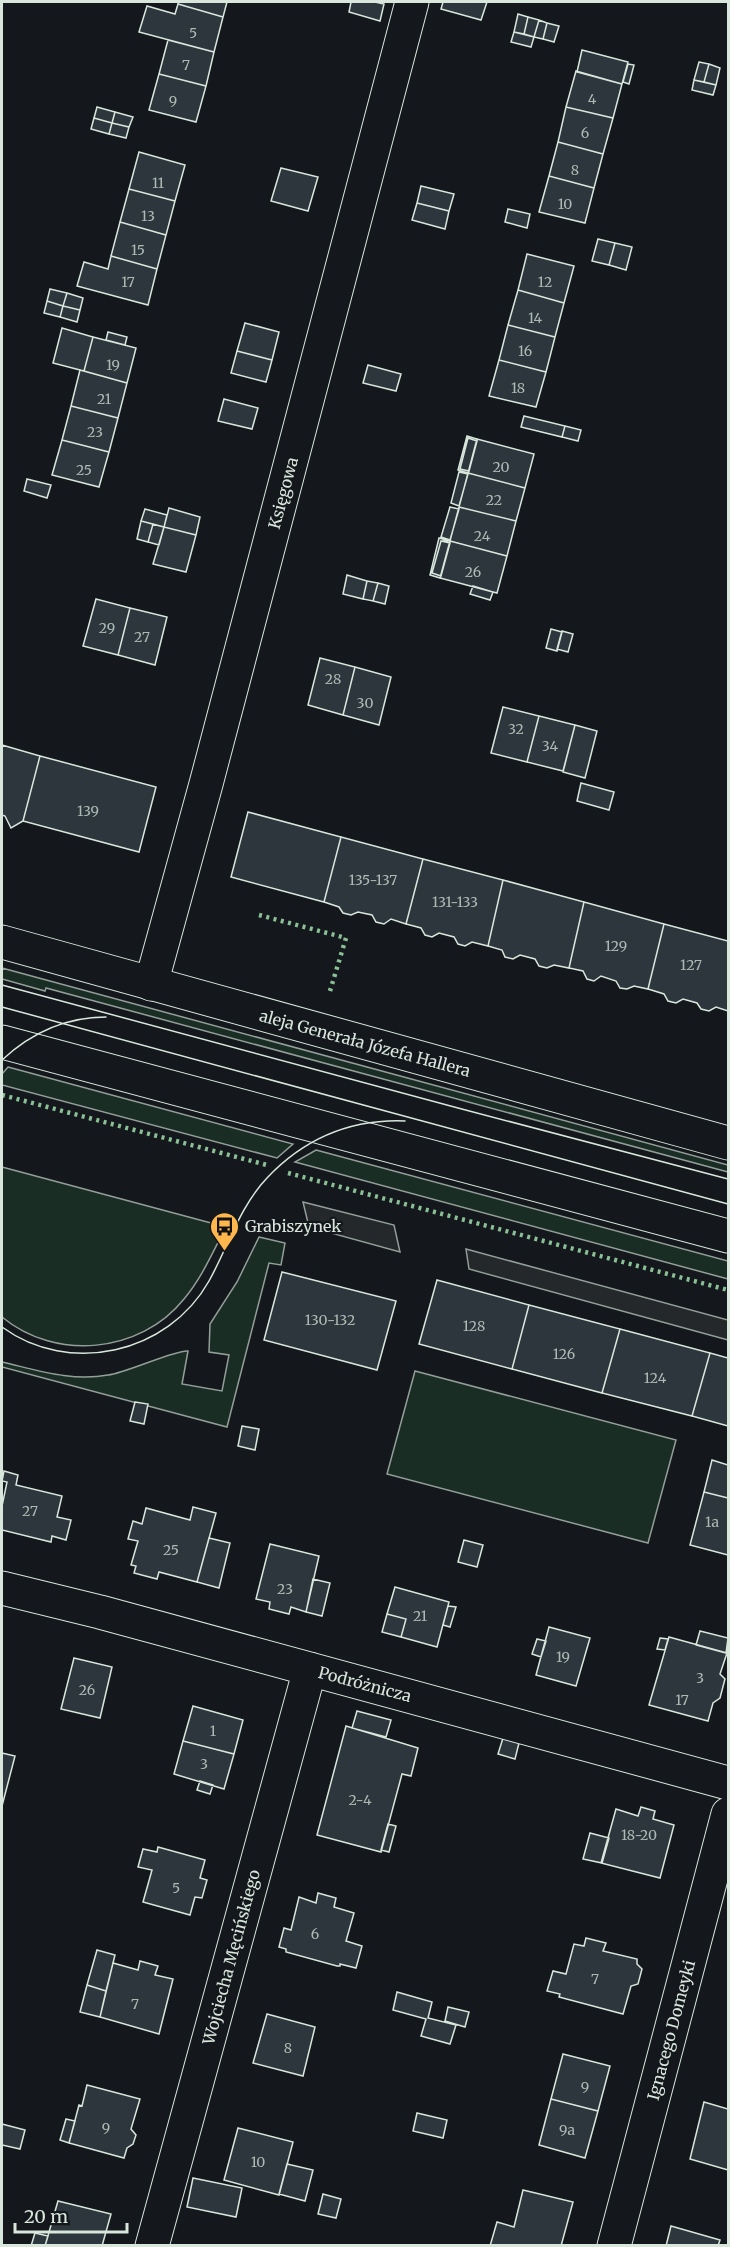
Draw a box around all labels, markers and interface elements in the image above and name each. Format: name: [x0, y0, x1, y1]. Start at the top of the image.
house number: 5: [189, 24, 197, 42]
house number: 7: [182, 56, 190, 74]
house number: 4: [588, 90, 597, 108]
house number: 9: [169, 92, 177, 110]
house number: 6: [581, 124, 589, 142]
house number: 8: [571, 161, 579, 179]
house number: 11: [152, 174, 164, 192]
house number: 10: [558, 195, 572, 213]
house number: 13: [141, 207, 155, 225]
house number: 15: [131, 241, 145, 259]
house number: 17: [121, 273, 135, 291]
house number: 12: [538, 273, 552, 291]
house number: 14: [528, 309, 542, 327]
house number: 16: [518, 342, 532, 360]
house number: 19: [106, 356, 120, 374]
house number: 18: [511, 379, 525, 397]
house number: 21: [97, 390, 111, 408]
house number: 23: [87, 423, 103, 441]
street label: Księgowa: [264, 454, 302, 531]
house number: 20: [492, 458, 510, 476]
house number: 25: [76, 461, 92, 479]
house number: 22: [486, 491, 502, 509]
house number: 24: [474, 527, 491, 545]
house number: 26: [465, 563, 481, 581]
house number: 29: [99, 619, 115, 637]
house number: 27: [134, 628, 150, 646]
house number: 28: [325, 670, 341, 688]
house number: 30: [357, 694, 373, 712]
house number: 32: [508, 720, 524, 738]
house number: 34: [542, 737, 559, 755]
house number: 139: [77, 802, 99, 820]
house number: 135-137: [349, 871, 397, 889]
house number: 131-133: [432, 893, 478, 911]
house number: 129: [605, 937, 627, 955]
house number: 127: [680, 956, 702, 974]
street label: aleja Generała Józefa Hallera: [257, 1005, 473, 1081]
bus stop icon: Grabiszynek: [208, 1210, 240, 1252]
place label: Grabiszynek: [245, 1216, 342, 1236]
house number: 130-132: [305, 1311, 355, 1329]
house number: 128: [463, 1317, 485, 1335]
house number: 126: [553, 1345, 575, 1363]
house number: 124: [644, 1369, 667, 1387]
house number: 27: [22, 1502, 38, 1520]
house number: 1a: [705, 1513, 719, 1531]
house number: 25: [163, 1541, 179, 1559]
house number: 23: [277, 1580, 293, 1598]
house number: 21: [413, 1607, 427, 1625]
house number: 19: [556, 1648, 570, 1666]
street label: Podróżnicza: [316, 1662, 414, 1706]
house number: 3: [696, 1669, 704, 1687]
house number: 26: [79, 1681, 95, 1699]
house number: 17: [675, 1691, 689, 1709]
house number: 1: [210, 1722, 216, 1740]
house number: 3: [200, 1755, 208, 1773]
house number: 2-4: [348, 1791, 372, 1809]
house number: 18-20: [621, 1826, 657, 1844]
street label: Wojciecha Męcińskiego: [198, 1867, 264, 2048]
house number: 5: [172, 1879, 180, 1897]
house number: 6: [311, 1925, 319, 1943]
street label: Ignacego Domeyki: [643, 1958, 699, 2102]
house number: 7: [591, 1970, 599, 1988]
house number: 7: [131, 1995, 139, 2013]
house number: 8: [284, 2039, 292, 2057]
house number: 9: [581, 2078, 589, 2096]
house number: 9: [102, 2119, 110, 2137]
house number: 9a: [559, 2121, 575, 2139]
house number: 10: [251, 2153, 265, 2171]
scale bar: [15, 2196, 128, 2234]
text: 20 m: [24, 2205, 68, 2228]

